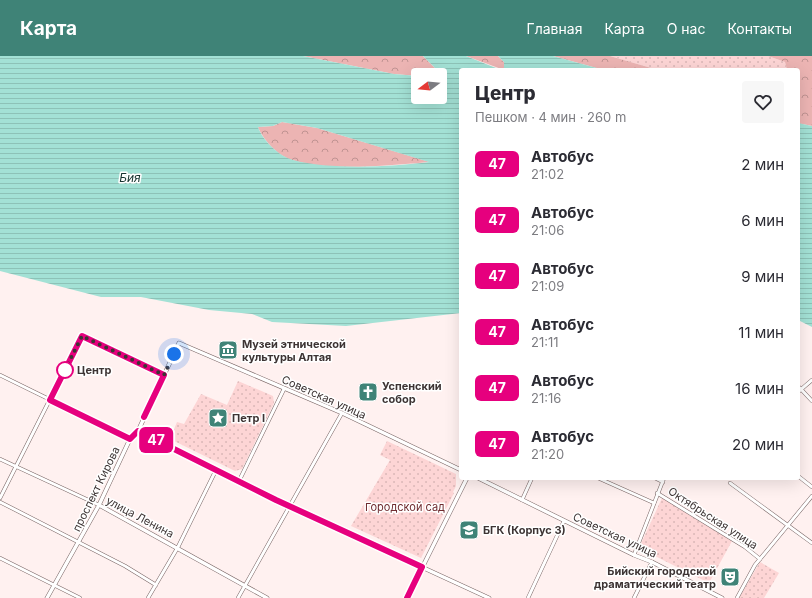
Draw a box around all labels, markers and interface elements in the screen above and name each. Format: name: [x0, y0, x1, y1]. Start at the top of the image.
text: Карта: [20, 17, 77, 40]
text: Главная: [527, 20, 582, 37]
text: Карта: [604, 20, 645, 37]
text: О нас: [667, 20, 705, 37]
text: Контакты: [727, 20, 792, 37]
north arrow: [411, 68, 447, 104]
map controls: [411, 68, 447, 104]
button: heart: [742, 81, 784, 123]
text: Центр: [475, 82, 536, 105]
text: Пешком · 4 мин · 260 m: [475, 109, 626, 125]
text: Автобус: [531, 147, 594, 166]
text: 47: [488, 155, 506, 172]
text: 2 мин: [741, 155, 784, 174]
text: 21:02: [531, 166, 564, 182]
water label: Бия: [119, 170, 141, 185]
text: Автобус: [531, 203, 594, 222]
text: 47: [488, 211, 506, 228]
text: 6 мин: [741, 211, 784, 230]
text: 21:06: [531, 222, 564, 238]
text: Автобус: [531, 259, 594, 278]
text: 47: [488, 267, 506, 284]
text: 9 мин: [741, 267, 784, 286]
text: 21:09: [531, 278, 564, 294]
text: Автобус: [531, 315, 594, 334]
text: 47: [488, 323, 506, 340]
text: 11 мин: [738, 323, 784, 342]
text: 21:11: [531, 334, 559, 350]
place label: Музей этнической культуры Алтая: [242, 337, 346, 364]
museum icon: Музей этнической культуры Алтая: [217, 339, 239, 361]
your location: [164, 344, 184, 364]
marker: Центр: [56, 361, 74, 379]
place label: Центр: [77, 363, 112, 377]
text: Автобус: [531, 371, 594, 390]
street label: Советская улица: [280, 372, 368, 422]
place label: Успенский собор: [382, 379, 442, 406]
text: 47: [488, 379, 506, 396]
text: 16 мин: [735, 379, 784, 398]
church icon: Успенский собор: [357, 381, 379, 403]
text: 21:16: [531, 390, 561, 406]
place icon: Петр I: [207, 407, 229, 429]
place label: Петр I: [232, 411, 265, 425]
line badge: 47: [138, 427, 174, 453]
text: Автобус: [531, 427, 594, 446]
text: 47: [147, 431, 165, 448]
text: 47: [488, 435, 506, 452]
text: 20 мин: [732, 435, 784, 454]
street label: проспект Кирова: [69, 444, 123, 534]
text: 21:20: [531, 446, 564, 462]
street label: Октябрьская улица: [666, 484, 760, 552]
street label: улица Ленина: [104, 493, 176, 541]
park label: Городской сад: [365, 500, 445, 514]
street label: Советская улица: [571, 509, 659, 561]
school or university icon: БГК (Корпус 3): [458, 519, 480, 541]
place label: БГК (Корпус 3): [483, 523, 566, 537]
place label: Бийский городской драматический театр: [594, 564, 716, 591]
theatre icon: Бийский городской драматический театр: [719, 566, 741, 588]

